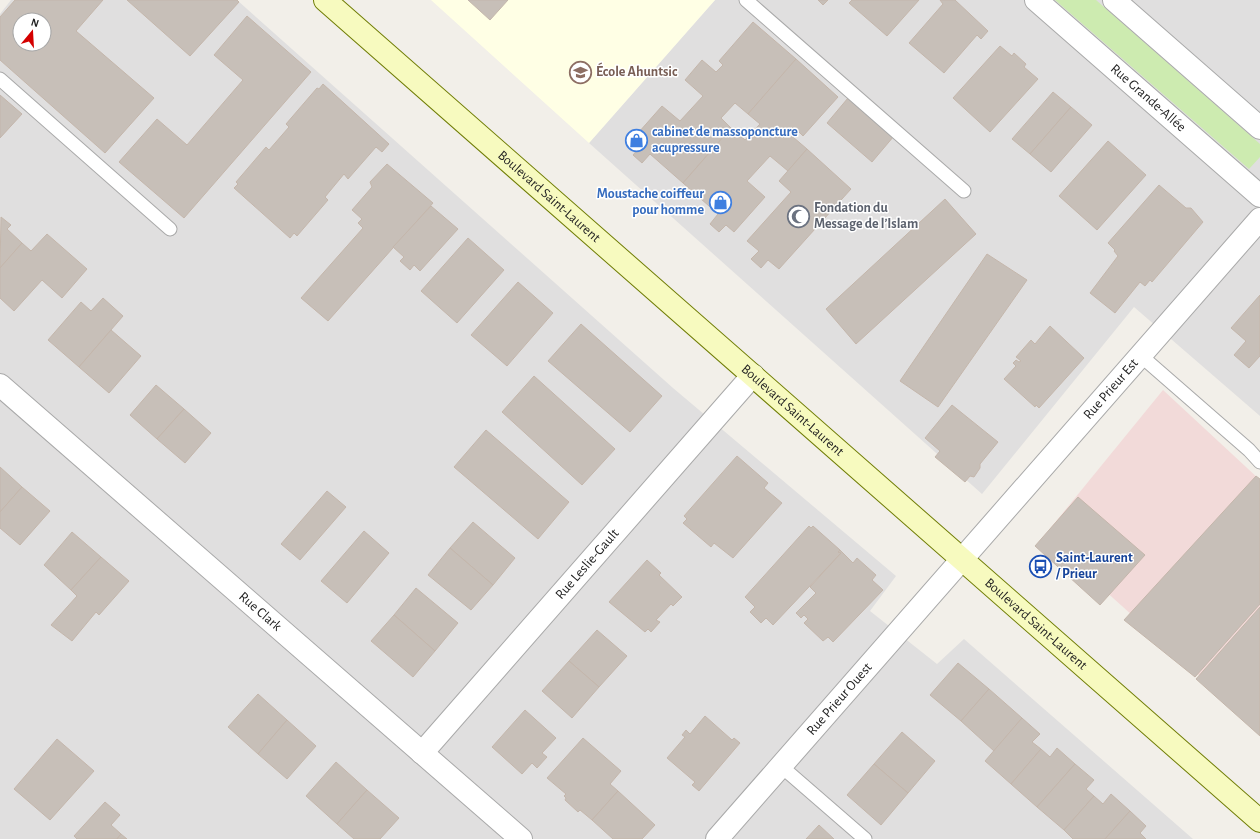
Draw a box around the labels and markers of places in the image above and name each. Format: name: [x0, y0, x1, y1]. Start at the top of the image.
school or university icon: École Ahuntsic: [568, 59, 594, 85]
place label: École Ahuntsic: [596, 62, 678, 79]
place label: cabinet de massoponcture acupressure: [652, 125, 798, 155]
shop icon: cabinet de massoponcture acupressure: [624, 127, 650, 153]
place label: Moustache coiffeur pour homme: [597, 187, 704, 217]
shop icon: Moustache coiffeur pour homme: [707, 189, 733, 215]
place label: Fondation du Message de l’Islam: [814, 201, 918, 231]
mosque icon: Fondation du Message de l’Islam: [785, 203, 811, 229]
place label: Saint-Laurent / Prieur: [1055, 551, 1133, 581]
bus stop icon: Saint-Laurent / Prieur: [1027, 553, 1053, 579]

